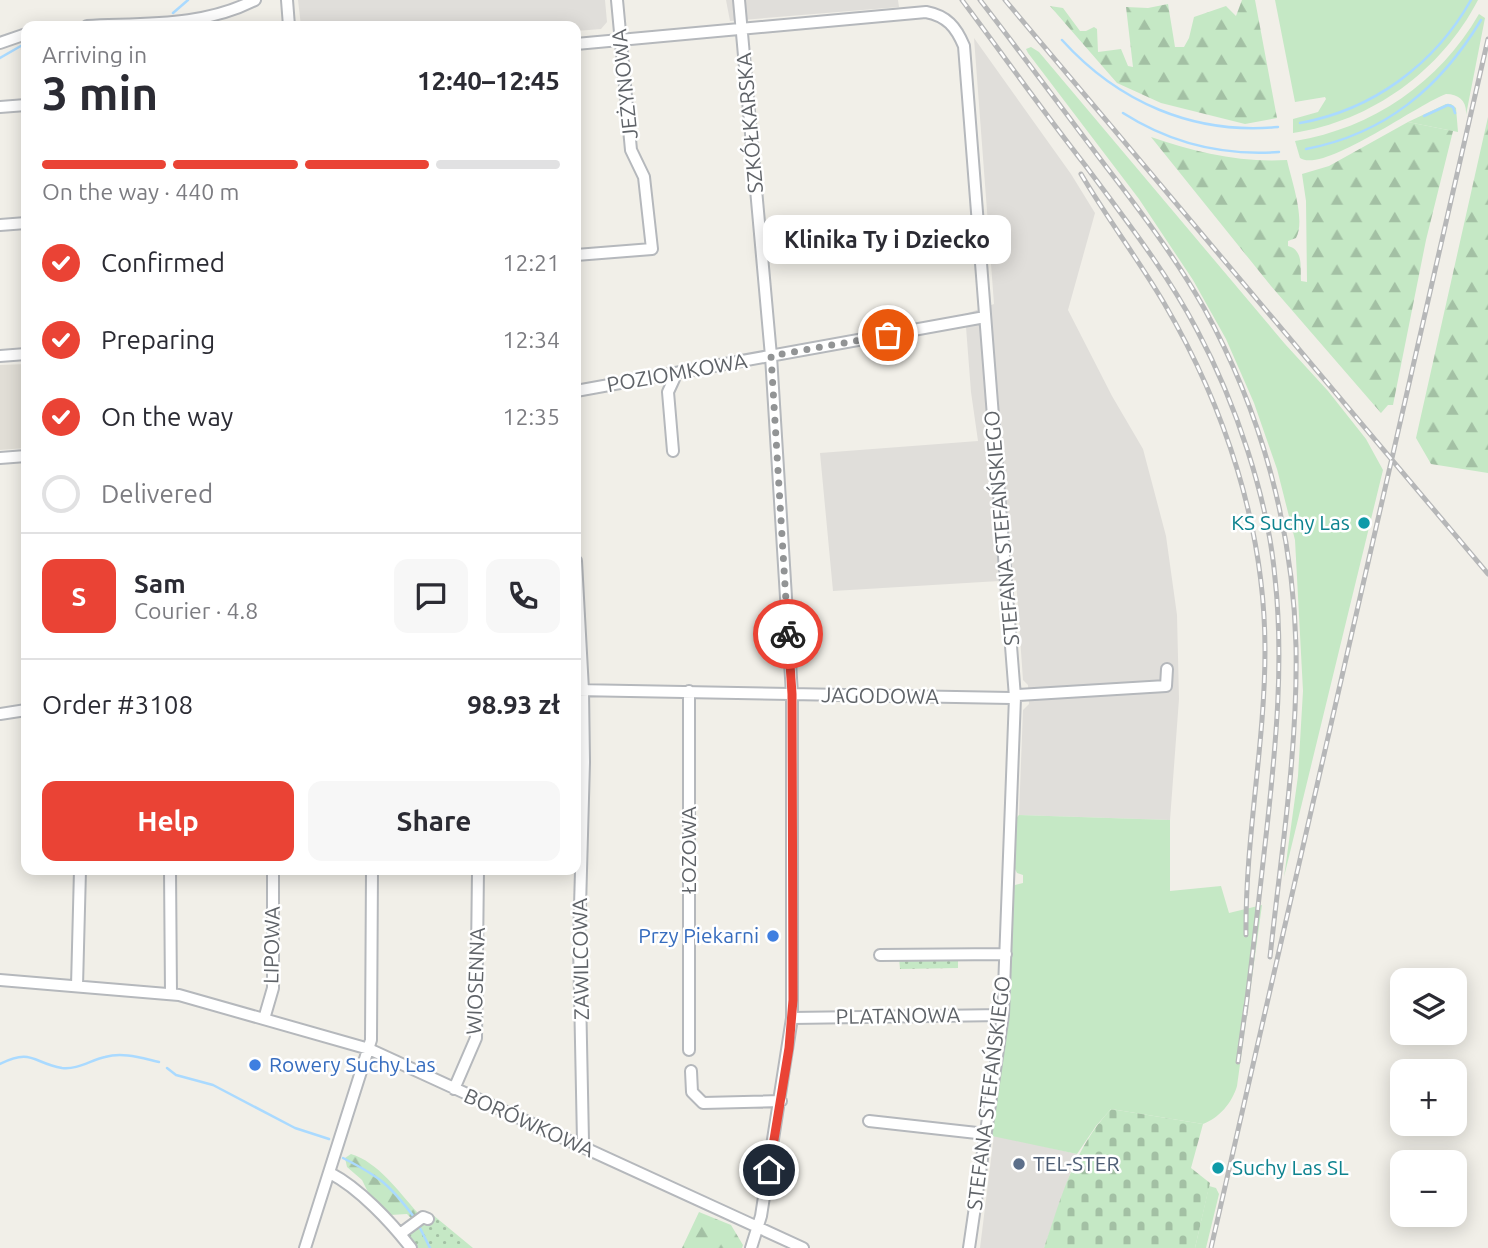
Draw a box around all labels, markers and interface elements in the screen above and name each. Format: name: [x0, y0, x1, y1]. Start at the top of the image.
street label: JEŻYNOWA: [606, 28, 642, 140]
text: Arriving in: [42, 42, 147, 67]
street label: SZKÓŁKARSKA: [731, 52, 767, 194]
text: 12:40–12:45: [417, 66, 560, 95]
text: 3 min: [42, 67, 158, 119]
text: On the way · 440 m: [42, 179, 239, 204]
callout: Klinika Ty i Dziecko: [764, 216, 1012, 265]
text: Klinika Ty i Dziecko: [784, 227, 990, 252]
icon: check: [42, 244, 80, 282]
text: Confirmed: [101, 248, 225, 277]
text: 12:21: [502, 250, 560, 275]
pin: [858, 305, 918, 365]
icon: bag: [869, 316, 907, 354]
icon: check: [42, 321, 80, 359]
text: Preparing: [101, 325, 215, 354]
text: 12:34: [502, 327, 560, 352]
street label: POZIOMKOWA: [605, 348, 749, 396]
icon: check: [42, 398, 80, 436]
text: On the way: [101, 402, 233, 431]
text: 12:35: [502, 404, 560, 429]
street label: STEFANA STEFAŃSKIEGO: [979, 409, 1023, 647]
text: Delivered: [101, 479, 213, 508]
place label: KS Suchy Las: [1231, 510, 1350, 534]
marker: KS Suchy Las: [1356, 515, 1372, 531]
button: chat: [394, 559, 468, 633]
button: phone: [486, 559, 560, 633]
text: Sam: [134, 569, 186, 598]
text: S: [72, 582, 86, 611]
text: Courier · 4.8: [134, 598, 258, 623]
courier: [753, 599, 823, 669]
icon: bike: [769, 615, 807, 653]
street label: JAGODOWA: [821, 682, 940, 708]
text: Order #3108: [42, 690, 193, 719]
text: 98.93 zł: [467, 690, 560, 719]
button: Help: [42, 781, 294, 861]
button: Share: [308, 781, 560, 861]
street label: ŁOZOWA: [676, 806, 700, 894]
street label: ZAWILCOWA: [567, 897, 593, 1020]
street label: LIPOWA: [258, 906, 284, 984]
place label: Przy Piekarni: [638, 923, 759, 947]
street label: WIOSENNA: [461, 926, 489, 1035]
marker: Przy Piekarni: [765, 928, 781, 944]
map controls: [1390, 968, 1467, 1227]
button: layers: [1390, 968, 1467, 1045]
street label: STEFANA STEFAŃSKIEGO: [962, 974, 1014, 1211]
street label: PLATANOWA: [835, 1002, 961, 1028]
place label: Rowery Suchy Las: [269, 1052, 436, 1076]
marker: Rowery Suchy Las: [247, 1057, 263, 1073]
button: +: [1390, 1059, 1467, 1136]
street label: BORÓWKOWA: [461, 1083, 598, 1162]
pin: [739, 1140, 799, 1200]
button: −: [1390, 1150, 1467, 1227]
icon: home: [750, 1151, 788, 1189]
place label: TEL-STER: [1033, 1151, 1120, 1175]
place label: Suchy Las SL: [1232, 1155, 1349, 1179]
marker: TEL-STER: [1011, 1156, 1027, 1172]
marker: Suchy Las SL: [1210, 1160, 1226, 1176]

